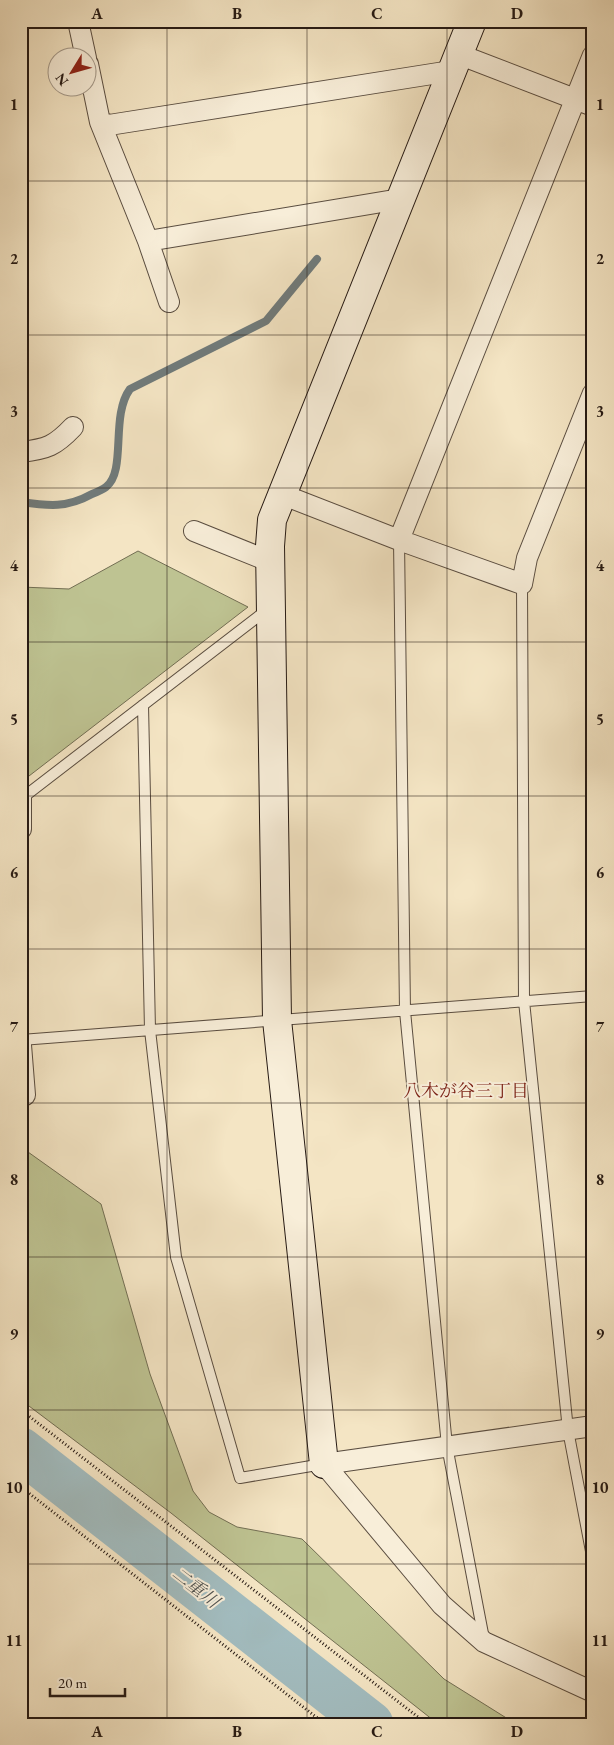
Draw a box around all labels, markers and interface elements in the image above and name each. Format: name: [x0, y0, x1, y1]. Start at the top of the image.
text: A: [90, 3, 103, 24]
text: B: [232, 3, 242, 24]
text: C: [371, 3, 383, 24]
text: D: [511, 3, 523, 24]
north arrow: [48, 48, 98, 98]
text: N: [51, 69, 72, 90]
text: 1: [10, 94, 18, 115]
text: 1: [596, 94, 604, 115]
text: 2: [10, 248, 19, 269]
text: 2: [596, 248, 605, 269]
text: 3: [10, 401, 18, 422]
text: 3: [596, 401, 604, 422]
text: 4: [10, 555, 19, 576]
text: 4: [596, 555, 605, 576]
text: 5: [10, 709, 18, 730]
text: 5: [596, 709, 604, 730]
text: 6: [10, 862, 19, 883]
text: 6: [596, 862, 605, 883]
text: 7: [10, 1016, 19, 1037]
text: 7: [596, 1016, 605, 1037]
district label: 八木が谷三丁目: [403, 1079, 529, 1102]
text: 8: [10, 1169, 18, 1190]
text: 8: [596, 1169, 604, 1190]
text: 9: [10, 1323, 19, 1344]
text: 9: [596, 1323, 605, 1344]
text: 10: [6, 1477, 23, 1498]
text: 10: [592, 1477, 609, 1498]
water label: 二重川: [168, 1561, 226, 1614]
text: 11: [6, 1630, 22, 1651]
text: 11: [592, 1630, 608, 1651]
scale bar: [50, 1665, 125, 1697]
text: 20 m: [58, 1673, 87, 1692]
text: A: [90, 1721, 103, 1742]
text: B: [232, 1721, 242, 1742]
text: C: [371, 1721, 383, 1742]
text: D: [511, 1721, 523, 1742]

